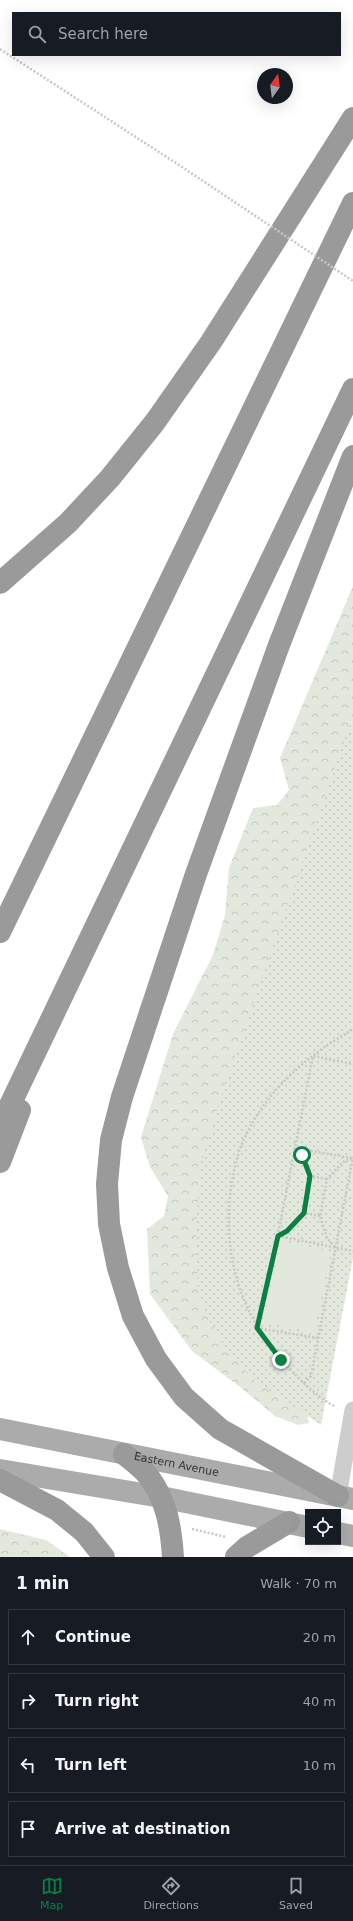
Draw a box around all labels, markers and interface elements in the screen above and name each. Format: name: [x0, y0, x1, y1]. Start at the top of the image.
search box: [12, 12, 341, 56]
icon: search: [26, 23, 48, 45]
text: Search here: [58, 25, 148, 43]
north arrow: [257, 68, 293, 104]
route start: [293, 1146, 311, 1164]
route end: [272, 1351, 290, 1369]
street label: Eastern Avenue: [133, 1449, 220, 1479]
map controls: [305, 1509, 341, 1545]
button: locate: [305, 1509, 341, 1545]
text: 1 min: [16, 1573, 69, 1593]
text: Walk · 70 m: [260, 1576, 337, 1591]
icon: ahead: [17, 1626, 39, 1648]
text: Continue: [55, 1628, 131, 1646]
text: 20 m: [303, 1630, 336, 1645]
icon: right: [17, 1690, 39, 1712]
text: Turn right: [55, 1692, 139, 1710]
text: 40 m: [303, 1694, 336, 1709]
icon: left: [17, 1754, 39, 1776]
text: Turn left: [55, 1756, 127, 1774]
text: 10 m: [303, 1758, 336, 1773]
icon: arrive: [17, 1818, 39, 1840]
text: Arrive at destination: [55, 1820, 230, 1838]
tab: Map: [40, 1875, 63, 1912]
tab: Directions: [143, 1875, 199, 1912]
tab: Saved: [279, 1875, 313, 1912]

